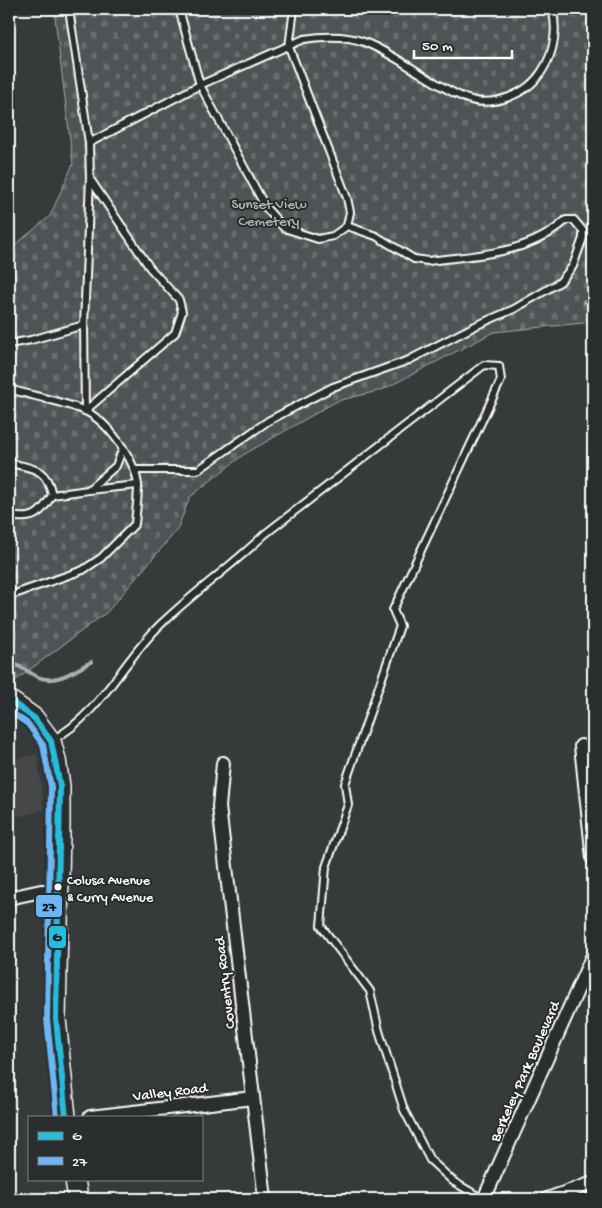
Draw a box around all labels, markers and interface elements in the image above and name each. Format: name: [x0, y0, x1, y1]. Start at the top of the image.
scale bar: [414, 28, 512, 60]
text: 50 m: [422, 38, 453, 56]
park label: Sunset View Cemetery: [231, 196, 307, 231]
place label: Colusa Avenue & Curry Avenue: [67, 873, 154, 907]
marker: Colusa Avenue & Curry Avenue: [53, 882, 63, 892]
line badge: 27: [35, 894, 63, 918]
text: 27: [42, 900, 57, 917]
line badge: G: [48, 925, 67, 949]
text: G: [53, 930, 63, 947]
street label: Coventry Road: [211, 935, 241, 1030]
street label: Berkeley Park Boulevard: [486, 998, 565, 1146]
street label: Valley Road: [131, 1079, 210, 1107]
legend: [28, 1116, 202, 1180]
text: G: [72, 1128, 82, 1146]
text: 27: [72, 1154, 88, 1172]

